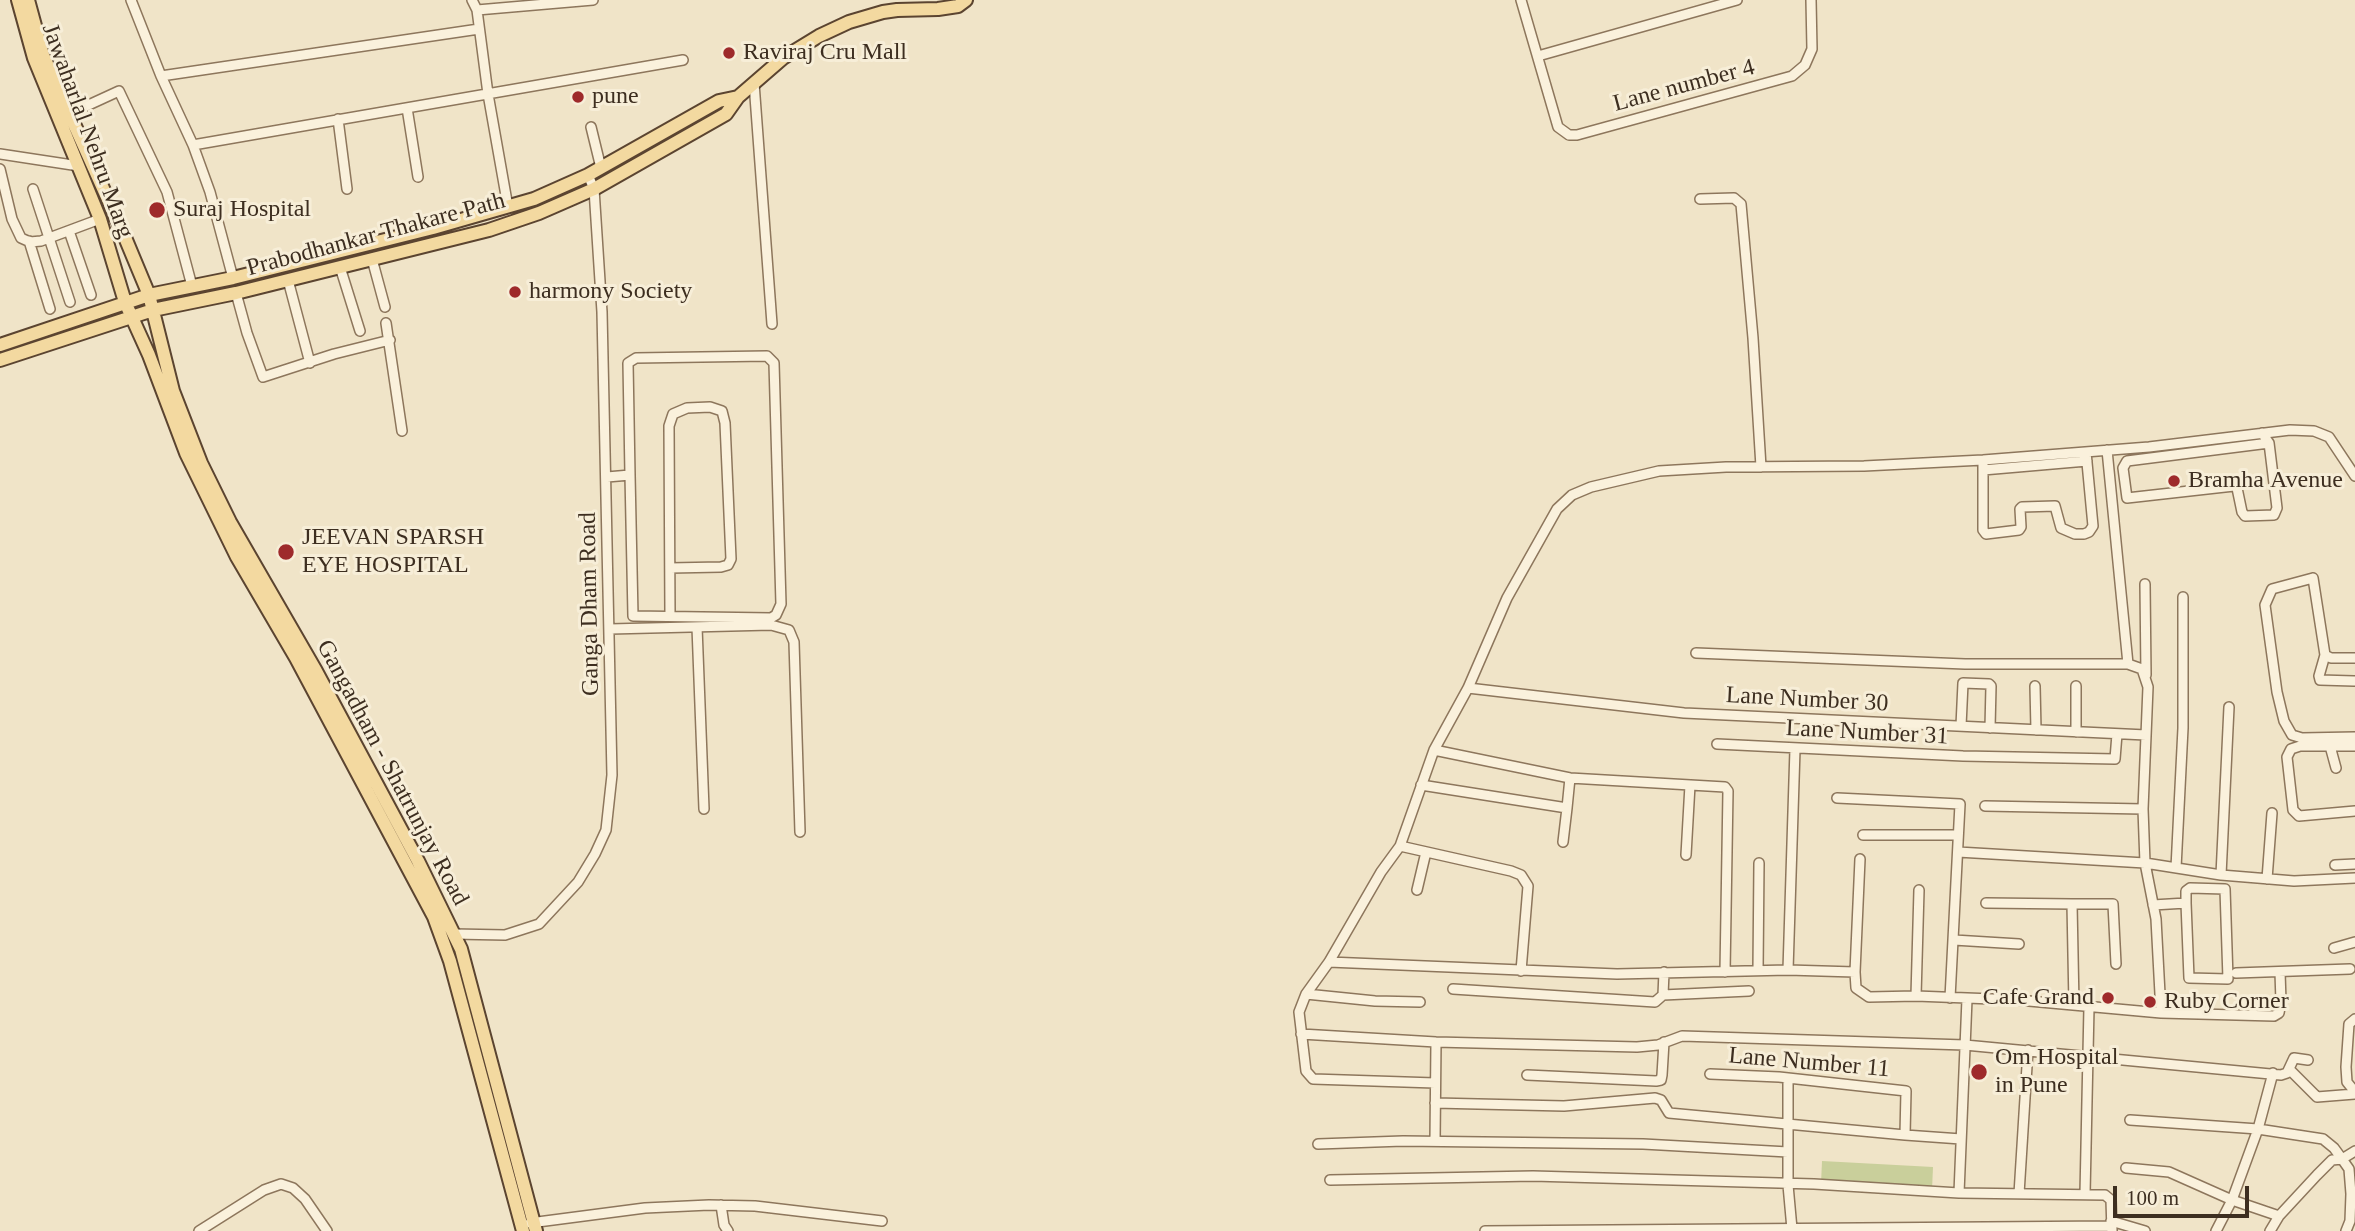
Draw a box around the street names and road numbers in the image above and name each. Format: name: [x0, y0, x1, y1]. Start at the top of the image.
street label: Jawaharlal Nehru Marg: [35, 20, 139, 242]
street label: Lane number 4: [1610, 53, 1758, 119]
street label: Prabodhankar Thakare Path: [244, 187, 508, 283]
street label: Ganga Dham Road: [574, 512, 606, 696]
street label: Gangadham - Shatrunjay Road: [310, 635, 474, 911]
street label: Lane Number 30: [1725, 681, 1889, 719]
street label: Lane Number 31: [1785, 714, 1949, 752]
street label: Lane Number 11: [1727, 1042, 1891, 1084]

